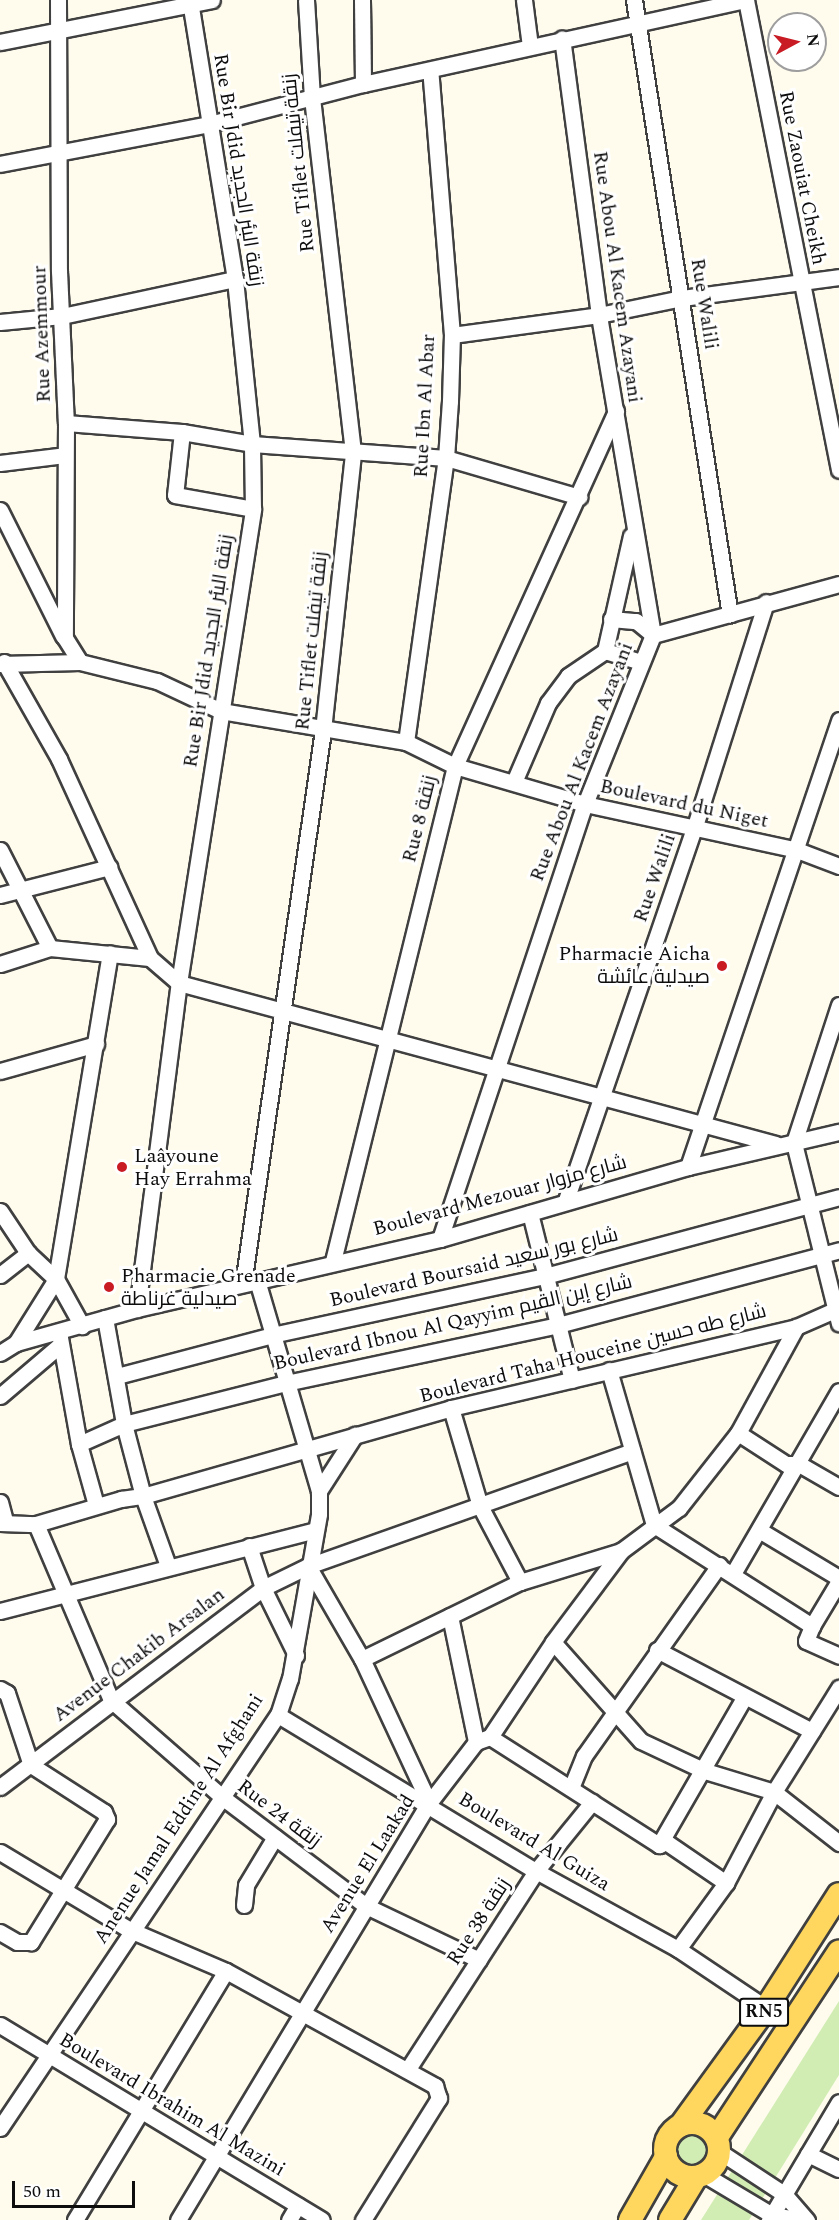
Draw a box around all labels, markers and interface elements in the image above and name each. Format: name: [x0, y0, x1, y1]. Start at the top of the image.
north arrow: [767, 12, 827, 72]
text: N: [800, 32, 826, 48]
street label: Rue Bir Jdid زنقة البئر الجديد: [208, 52, 268, 288]
street label: Rue Tiflet زنقة تيفلت: [278, 72, 320, 254]
street label: Rue Zaouiat Cheikh: [773, 89, 831, 267]
street label: Rue Abou Al Kacem Azayani: [587, 150, 647, 404]
street label: Rue Walili: [685, 257, 723, 351]
street label: Rue Azemmour: [28, 265, 56, 403]
street label: Rue Ibn Al Abar: [409, 333, 441, 479]
street label: Rue Bir Jdid زنقة البئر الجديد: [179, 533, 239, 769]
street label: Rue Tiflet زنقة تيفلت: [291, 550, 333, 732]
street label: Rue Abou Al Kacem Azayani: [525, 639, 639, 885]
street label: Rue 8 زنقة: [398, 773, 442, 865]
street label: Boulevard du Niget: [598, 774, 770, 834]
street label: Rue Walili: [629, 830, 681, 926]
place label: Pharmacie Aicha صيدلية عائشة: [558, 942, 710, 989]
marker: Pharmacie Aicha صيدلية عائشة: [715, 959, 729, 973]
place label: Laâyoune Hay Errahma: [134, 1144, 252, 1191]
street label: Boulevard Mezouar شارع مزوار: [371, 1151, 629, 1241]
marker: Laâyoune Hay Errahma: [115, 1160, 129, 1174]
street label: Boulevard Boursaid شارع بور سعيد: [327, 1223, 621, 1313]
place label: Pharmacie Grenade صيدلية غرناطة: [121, 1264, 296, 1311]
street label: Boulevard Ibnou Al Qayyim شارع إبن القيم: [271, 1270, 635, 1376]
marker: Pharmacie Grenade صيدلية غرناطة: [102, 1280, 116, 1294]
street label: Boulevard Taha Houceine شارع طه حسين: [417, 1299, 769, 1409]
street label: Avenue Chakib Arsalan: [49, 1583, 229, 1727]
street label: Anenue Jamal Eddine Al Afghani: [89, 1689, 269, 1949]
street label: Rue 24 زنقة: [232, 1775, 326, 1853]
street label: Boulevard Al Guiza: [454, 1787, 614, 1897]
street label: Avenue El Laakad: [316, 1790, 420, 1938]
street label: Rue 38 زنقة: [442, 1874, 516, 1970]
road number: RN5: [738, 1997, 789, 2027]
street label: Boulevard Ibrahim Al Mazini: [55, 2028, 289, 2182]
scale bar: [15, 2169, 138, 2207]
text: 50 m: [23, 2178, 61, 2205]

